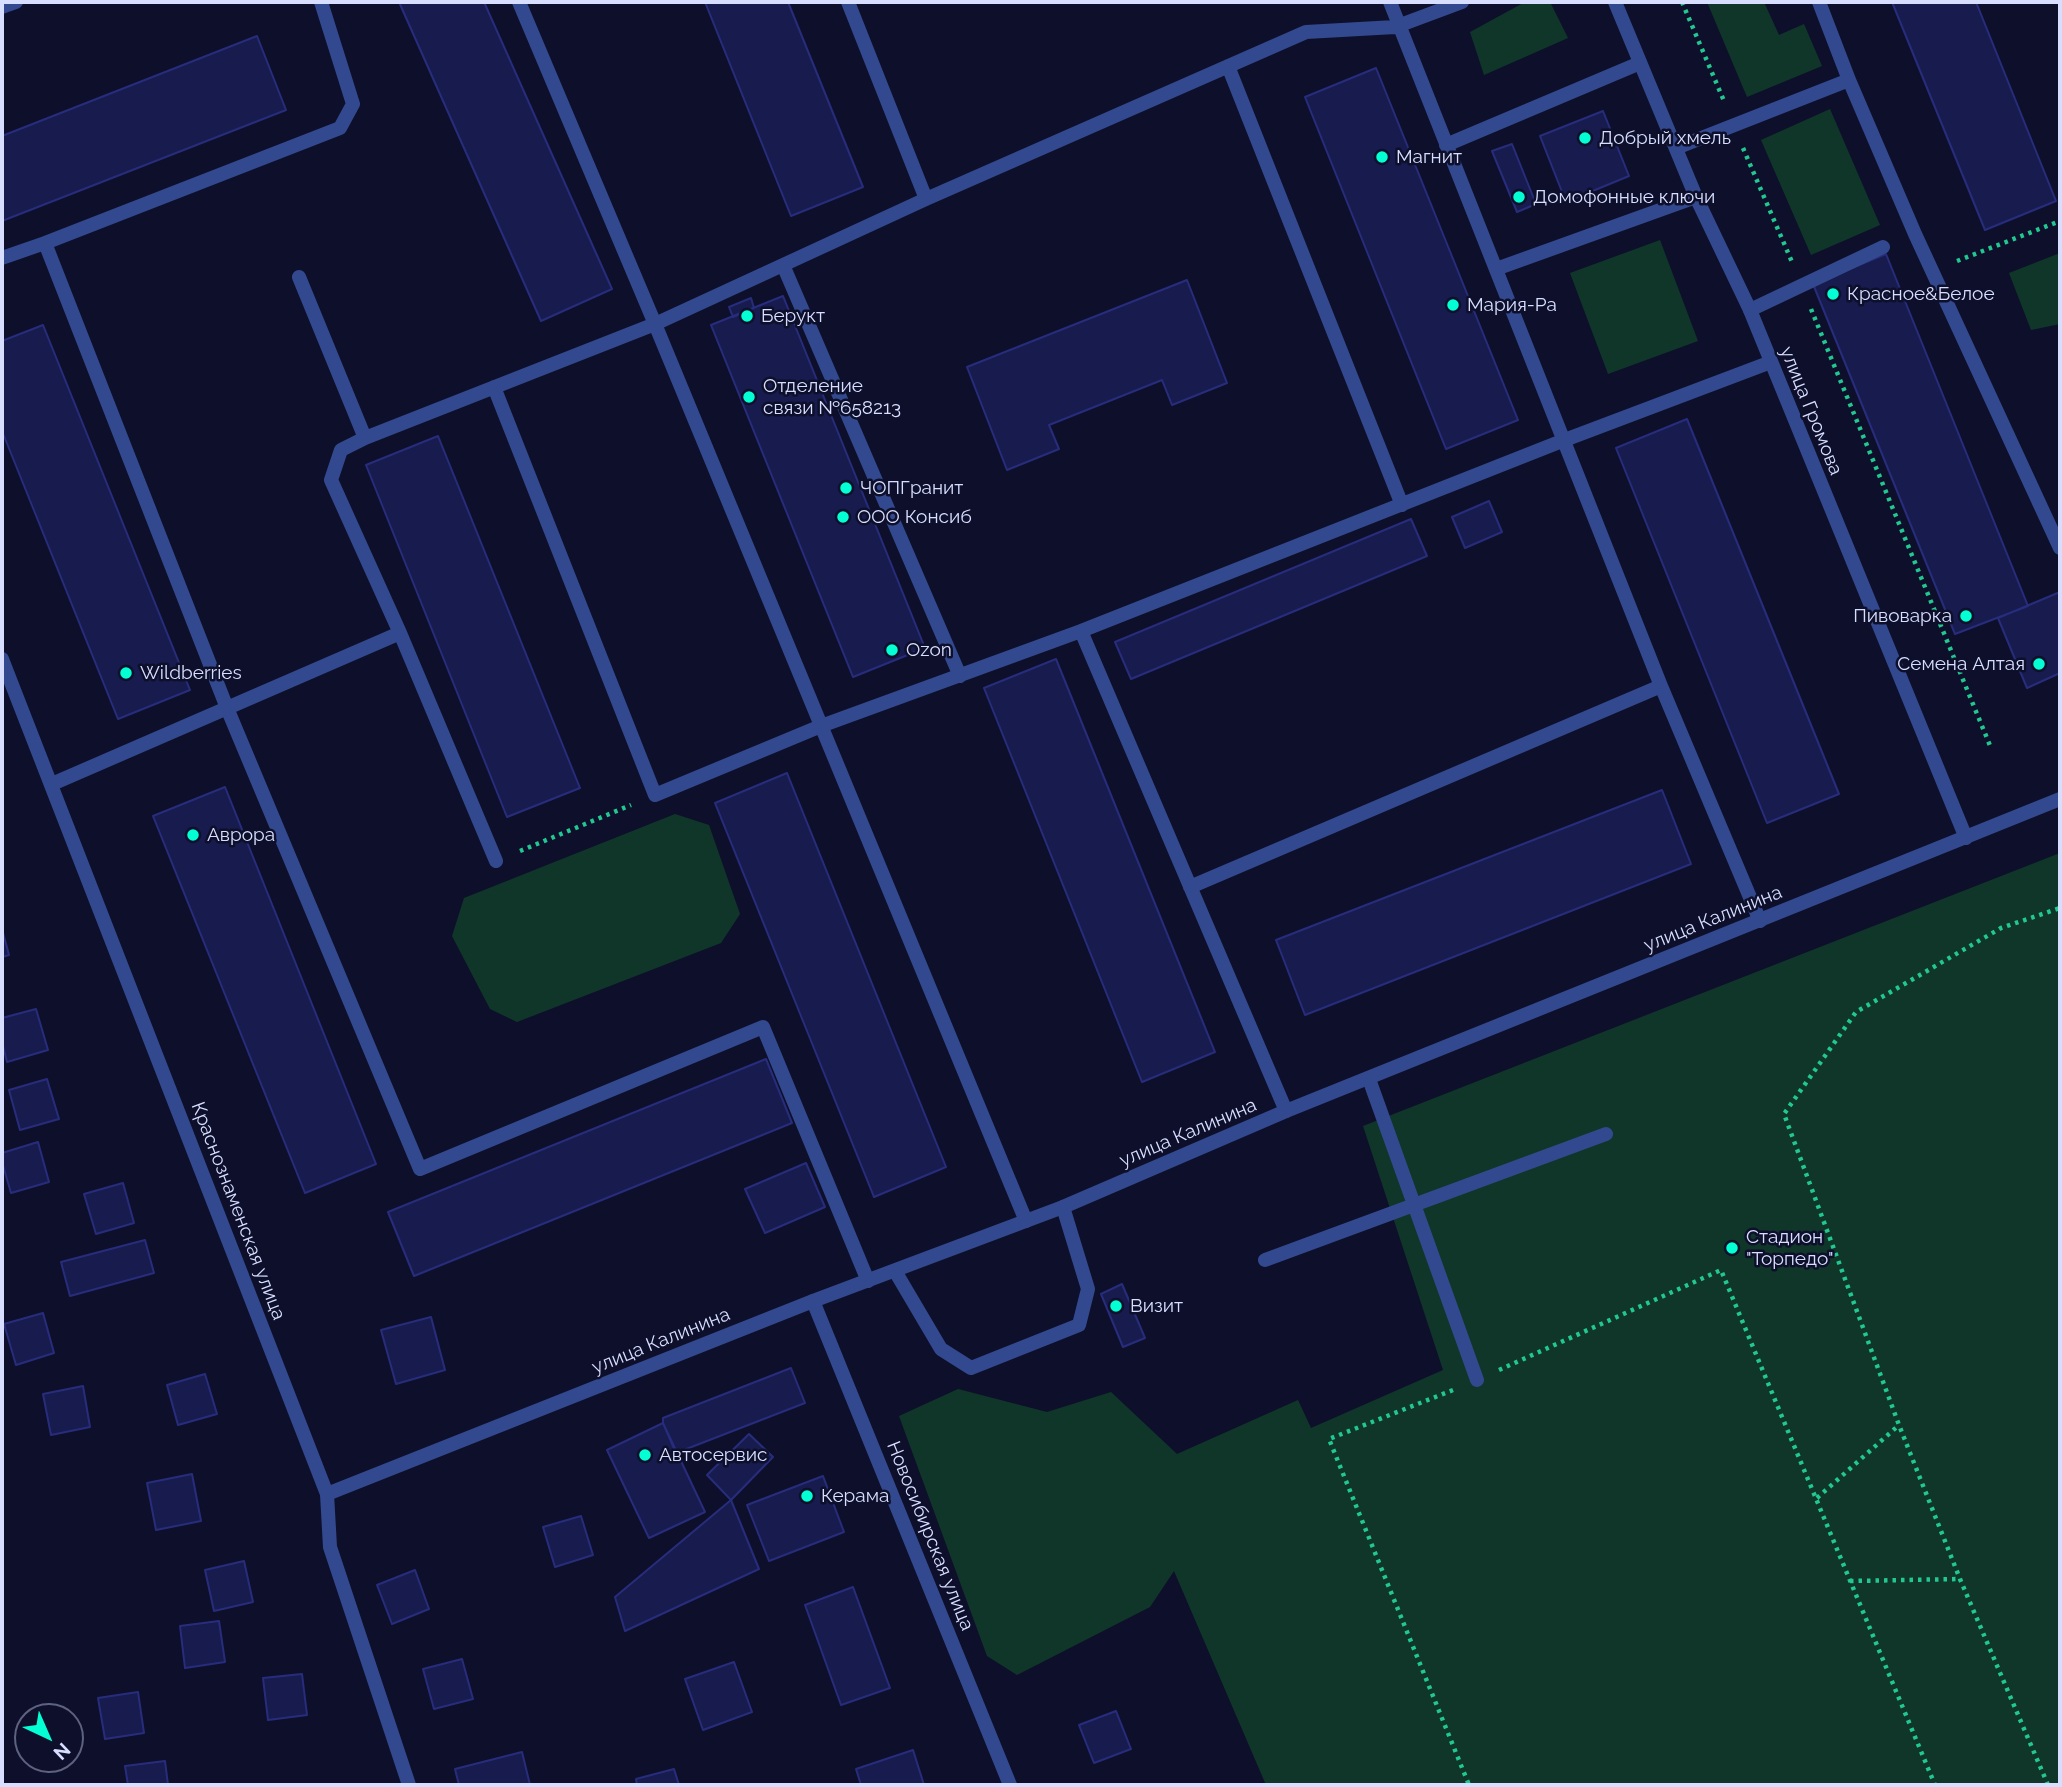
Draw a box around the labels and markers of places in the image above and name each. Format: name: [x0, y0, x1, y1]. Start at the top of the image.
place label: Добрый хмель: [1599, 127, 1731, 149]
marker: Добрый хмель: [1577, 130, 1593, 146]
place label: Магнит: [1396, 146, 1462, 168]
marker: Магнит: [1374, 149, 1390, 165]
place label: Домофонные ключи: [1533, 186, 1715, 208]
marker: Домофонные ключи: [1511, 189, 1527, 205]
place label: Красное&Белое: [1847, 283, 1995, 305]
marker: Красное&Белое: [1825, 286, 1841, 302]
place label: Мария-Ра: [1467, 294, 1557, 316]
marker: Мария-Ра: [1445, 297, 1461, 313]
place label: Берукт: [761, 305, 825, 327]
marker: Берукт: [739, 308, 755, 324]
place label: Отделение связи №658213: [763, 375, 901, 419]
marker: Отделение связи №658213: [741, 389, 757, 405]
place label: ЧОПГранит: [860, 477, 963, 499]
marker: ЧОПГранит: [838, 480, 854, 496]
place label: ООО Консиб: [857, 506, 972, 528]
marker: ООО Консиб: [835, 509, 851, 525]
place label: Пивоварка: [1853, 605, 1952, 627]
marker: Пивоварка: [1958, 608, 1974, 624]
place label: Ozon: [906, 639, 952, 661]
marker: Ozon: [884, 642, 900, 658]
place label: Семена Алтая: [1897, 653, 2025, 675]
marker: Семена Алтая: [2031, 656, 2047, 672]
place label: Wildberries: [140, 662, 242, 684]
marker: Wildberries: [118, 665, 134, 681]
place label: Аврора: [207, 824, 275, 846]
marker: Аврора: [185, 827, 201, 843]
place label: Стадион "Торпедо": [1746, 1226, 1834, 1270]
marker: Стадион "Торпедо": [1724, 1240, 1740, 1256]
place label: Визит: [1130, 1295, 1183, 1317]
marker: Визит: [1108, 1298, 1124, 1314]
place label: Автосервис: [659, 1444, 767, 1466]
marker: Автосервис: [637, 1447, 653, 1463]
place label: Керама: [821, 1485, 889, 1507]
marker: Керама: [799, 1488, 815, 1504]

